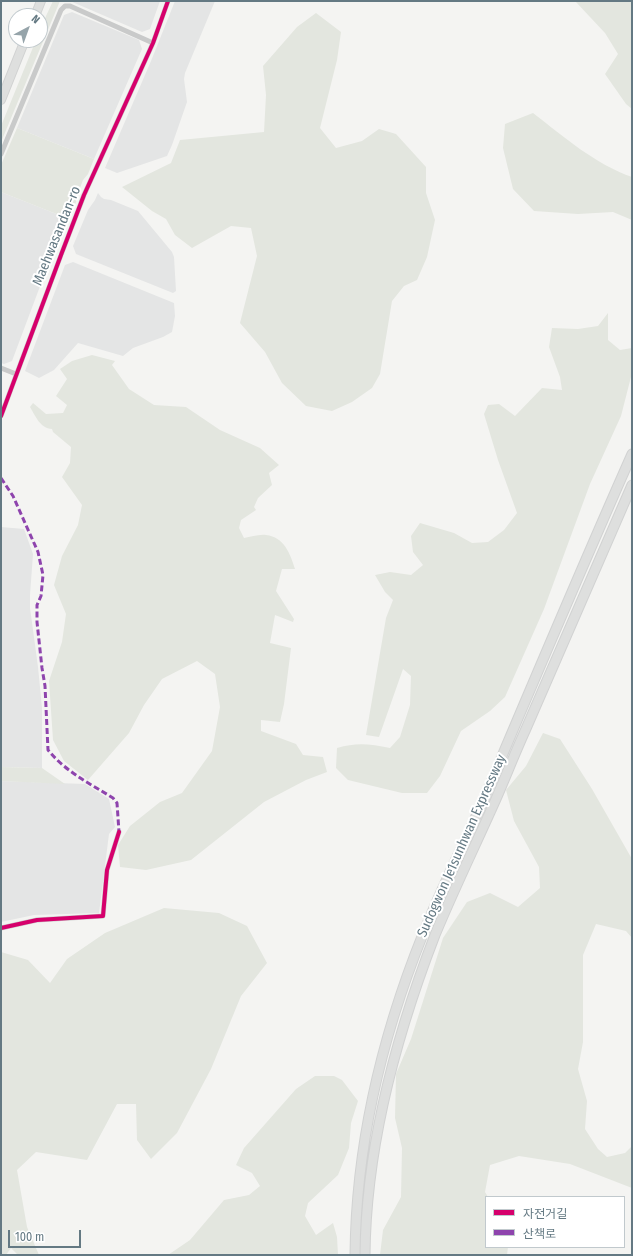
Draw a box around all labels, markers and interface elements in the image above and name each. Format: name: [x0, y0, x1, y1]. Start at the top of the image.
north arrow: [8, 8, 48, 48]
text: N: [29, 12, 42, 26]
street label: Maehwasandan-ro: [29, 184, 85, 288]
street label: Sudogwon Je1sunhwan Expressway: [414, 752, 510, 940]
legend: [485, 1196, 625, 1248]
text: 자전거길: [523, 1207, 567, 1221]
scale bar: [10, 1222, 83, 1248]
text: 산책로: [523, 1227, 556, 1241]
text: 100 m: [15, 1230, 44, 1244]

